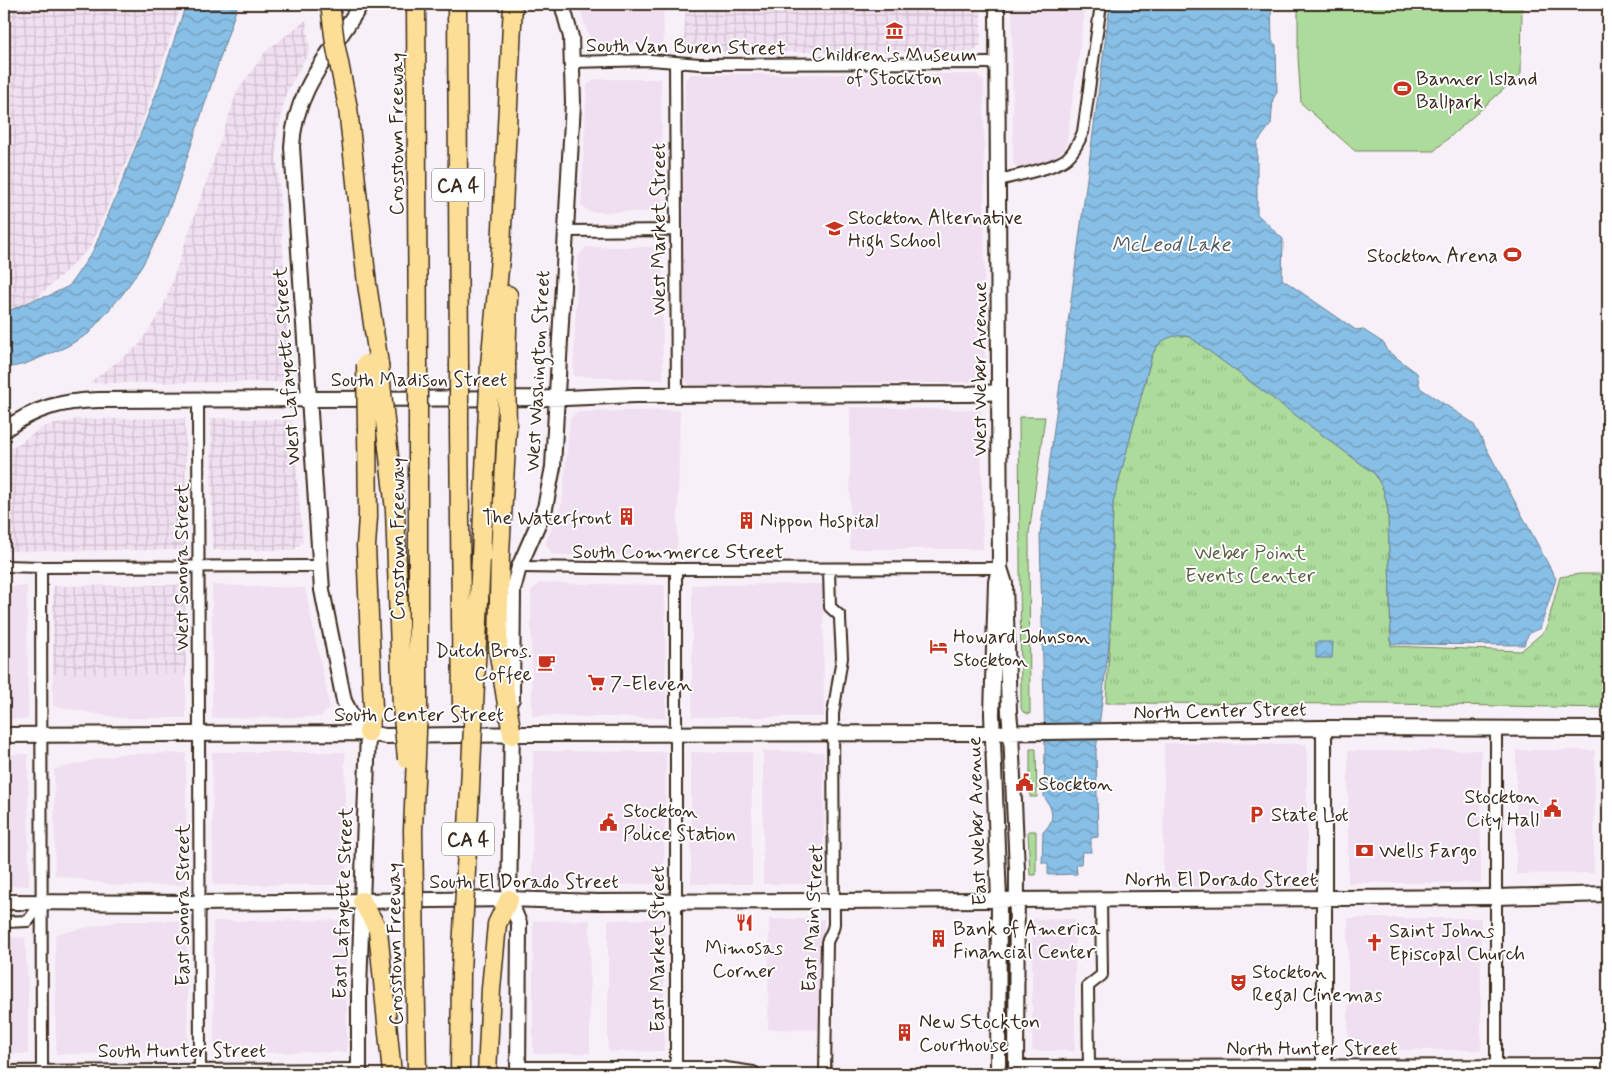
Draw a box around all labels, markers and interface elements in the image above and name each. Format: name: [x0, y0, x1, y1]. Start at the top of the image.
museum icon: Children's Museum of Stockton: [884, 20, 904, 40]
street label: South Van Buren Street: [586, 32, 786, 63]
place label: Children's Museum of Stockton: [811, 42, 977, 92]
street label: Crosstown Freeway: [384, 53, 411, 215]
place label: Banner Island Ballpark: [1416, 66, 1538, 116]
sports icon: Banner Island Ballpark: [1392, 79, 1412, 99]
street label: West Market Street: [646, 143, 673, 315]
road number: CA 4: [432, 168, 484, 202]
place label: Stockton Alternative High School: [848, 205, 1023, 257]
school or university icon: Stockton Alternative High School: [824, 218, 844, 238]
water label: McLeod Lake: [1111, 231, 1231, 259]
place label: Stockton Arena: [1367, 243, 1498, 270]
sports icon: Stockton Arena: [1502, 245, 1522, 265]
street label: West Lafayette Street: [267, 266, 308, 466]
street label: West Washington Street: [520, 270, 559, 473]
street label: West Weber Avenue: [967, 281, 994, 457]
street label: South Madison Street: [331, 367, 507, 394]
street label: Crosstown Freeway: [385, 458, 412, 620]
street label: West Sonora Street: [169, 483, 196, 651]
place label: The Waterfront: [482, 505, 612, 532]
building icon: The Waterfront: [616, 507, 636, 527]
place label: Nippon Hospital: [760, 508, 879, 535]
building icon: Nippon Hospital: [736, 510, 756, 530]
street label: South Commerce Street: [572, 539, 784, 566]
park label: Weber Point Events Center: [1185, 540, 1316, 590]
place label: Howard Johnson Stockton: [953, 624, 1090, 674]
hotel icon: Howard Johnson Stockton: [929, 637, 949, 657]
place label: Dutch Bros. Coffee: [435, 638, 532, 688]
cafe icon: Dutch Bros. Coffee: [536, 652, 556, 672]
place label: 7-Eleven: [610, 671, 693, 698]
supermarket icon: 7-Eleven: [586, 673, 606, 693]
street label: North Center Street: [1133, 696, 1307, 727]
street label: South Center Street: [334, 702, 504, 729]
street label: East Weber Avenue: [961, 736, 994, 906]
place label: Stockton: [1038, 771, 1113, 798]
public building icon: Stockton: [1014, 773, 1034, 793]
place label: Stockton City Hall: [1464, 784, 1539, 834]
place label: Stockton Police Station: [623, 798, 736, 848]
public building icon: Stockton City Hall: [1543, 798, 1563, 818]
place label: State Lot: [1271, 802, 1349, 829]
parking icon: State Lot: [1247, 804, 1267, 824]
street label: East Lafayette Street: [327, 806, 360, 1000]
public building icon: Stockton Police Station: [599, 812, 619, 832]
road number: CA 4: [442, 822, 494, 856]
street label: East Sonora Street: [170, 824, 197, 986]
place label: Wells Fargo: [1379, 838, 1477, 865]
bank icon: Wells Fargo: [1355, 840, 1375, 860]
street label: East Main Street: [796, 843, 831, 993]
street label: Crosstown Freeway: [381, 862, 410, 1026]
street label: East Market Street: [645, 866, 672, 1032]
street label: North El Dorado Street: [1125, 867, 1317, 894]
street label: South El Dorado Street: [429, 869, 619, 896]
restaurant icon: Mimosas Corner: [734, 913, 754, 933]
place label: Bank of America Financial Center: [953, 916, 1102, 966]
place label: Saint Johns Episcopal Church: [1389, 918, 1525, 968]
building icon: Bank of America Financial Center: [929, 929, 949, 949]
church icon: Saint Johns Episcopal Church: [1365, 932, 1385, 952]
place label: Mimosas Corner: [705, 935, 783, 985]
place label: Stockton Regal Cinemas: [1252, 959, 1382, 1011]
theatre icon: Stockton Regal Cinemas: [1228, 973, 1248, 993]
place label: New Stockton Courthouse: [919, 1009, 1040, 1059]
building icon: New Stockton Courthouse: [895, 1023, 915, 1043]
street label: North Hunter Street: [1226, 1036, 1398, 1063]
street label: South Hunter Street: [98, 1038, 266, 1065]

